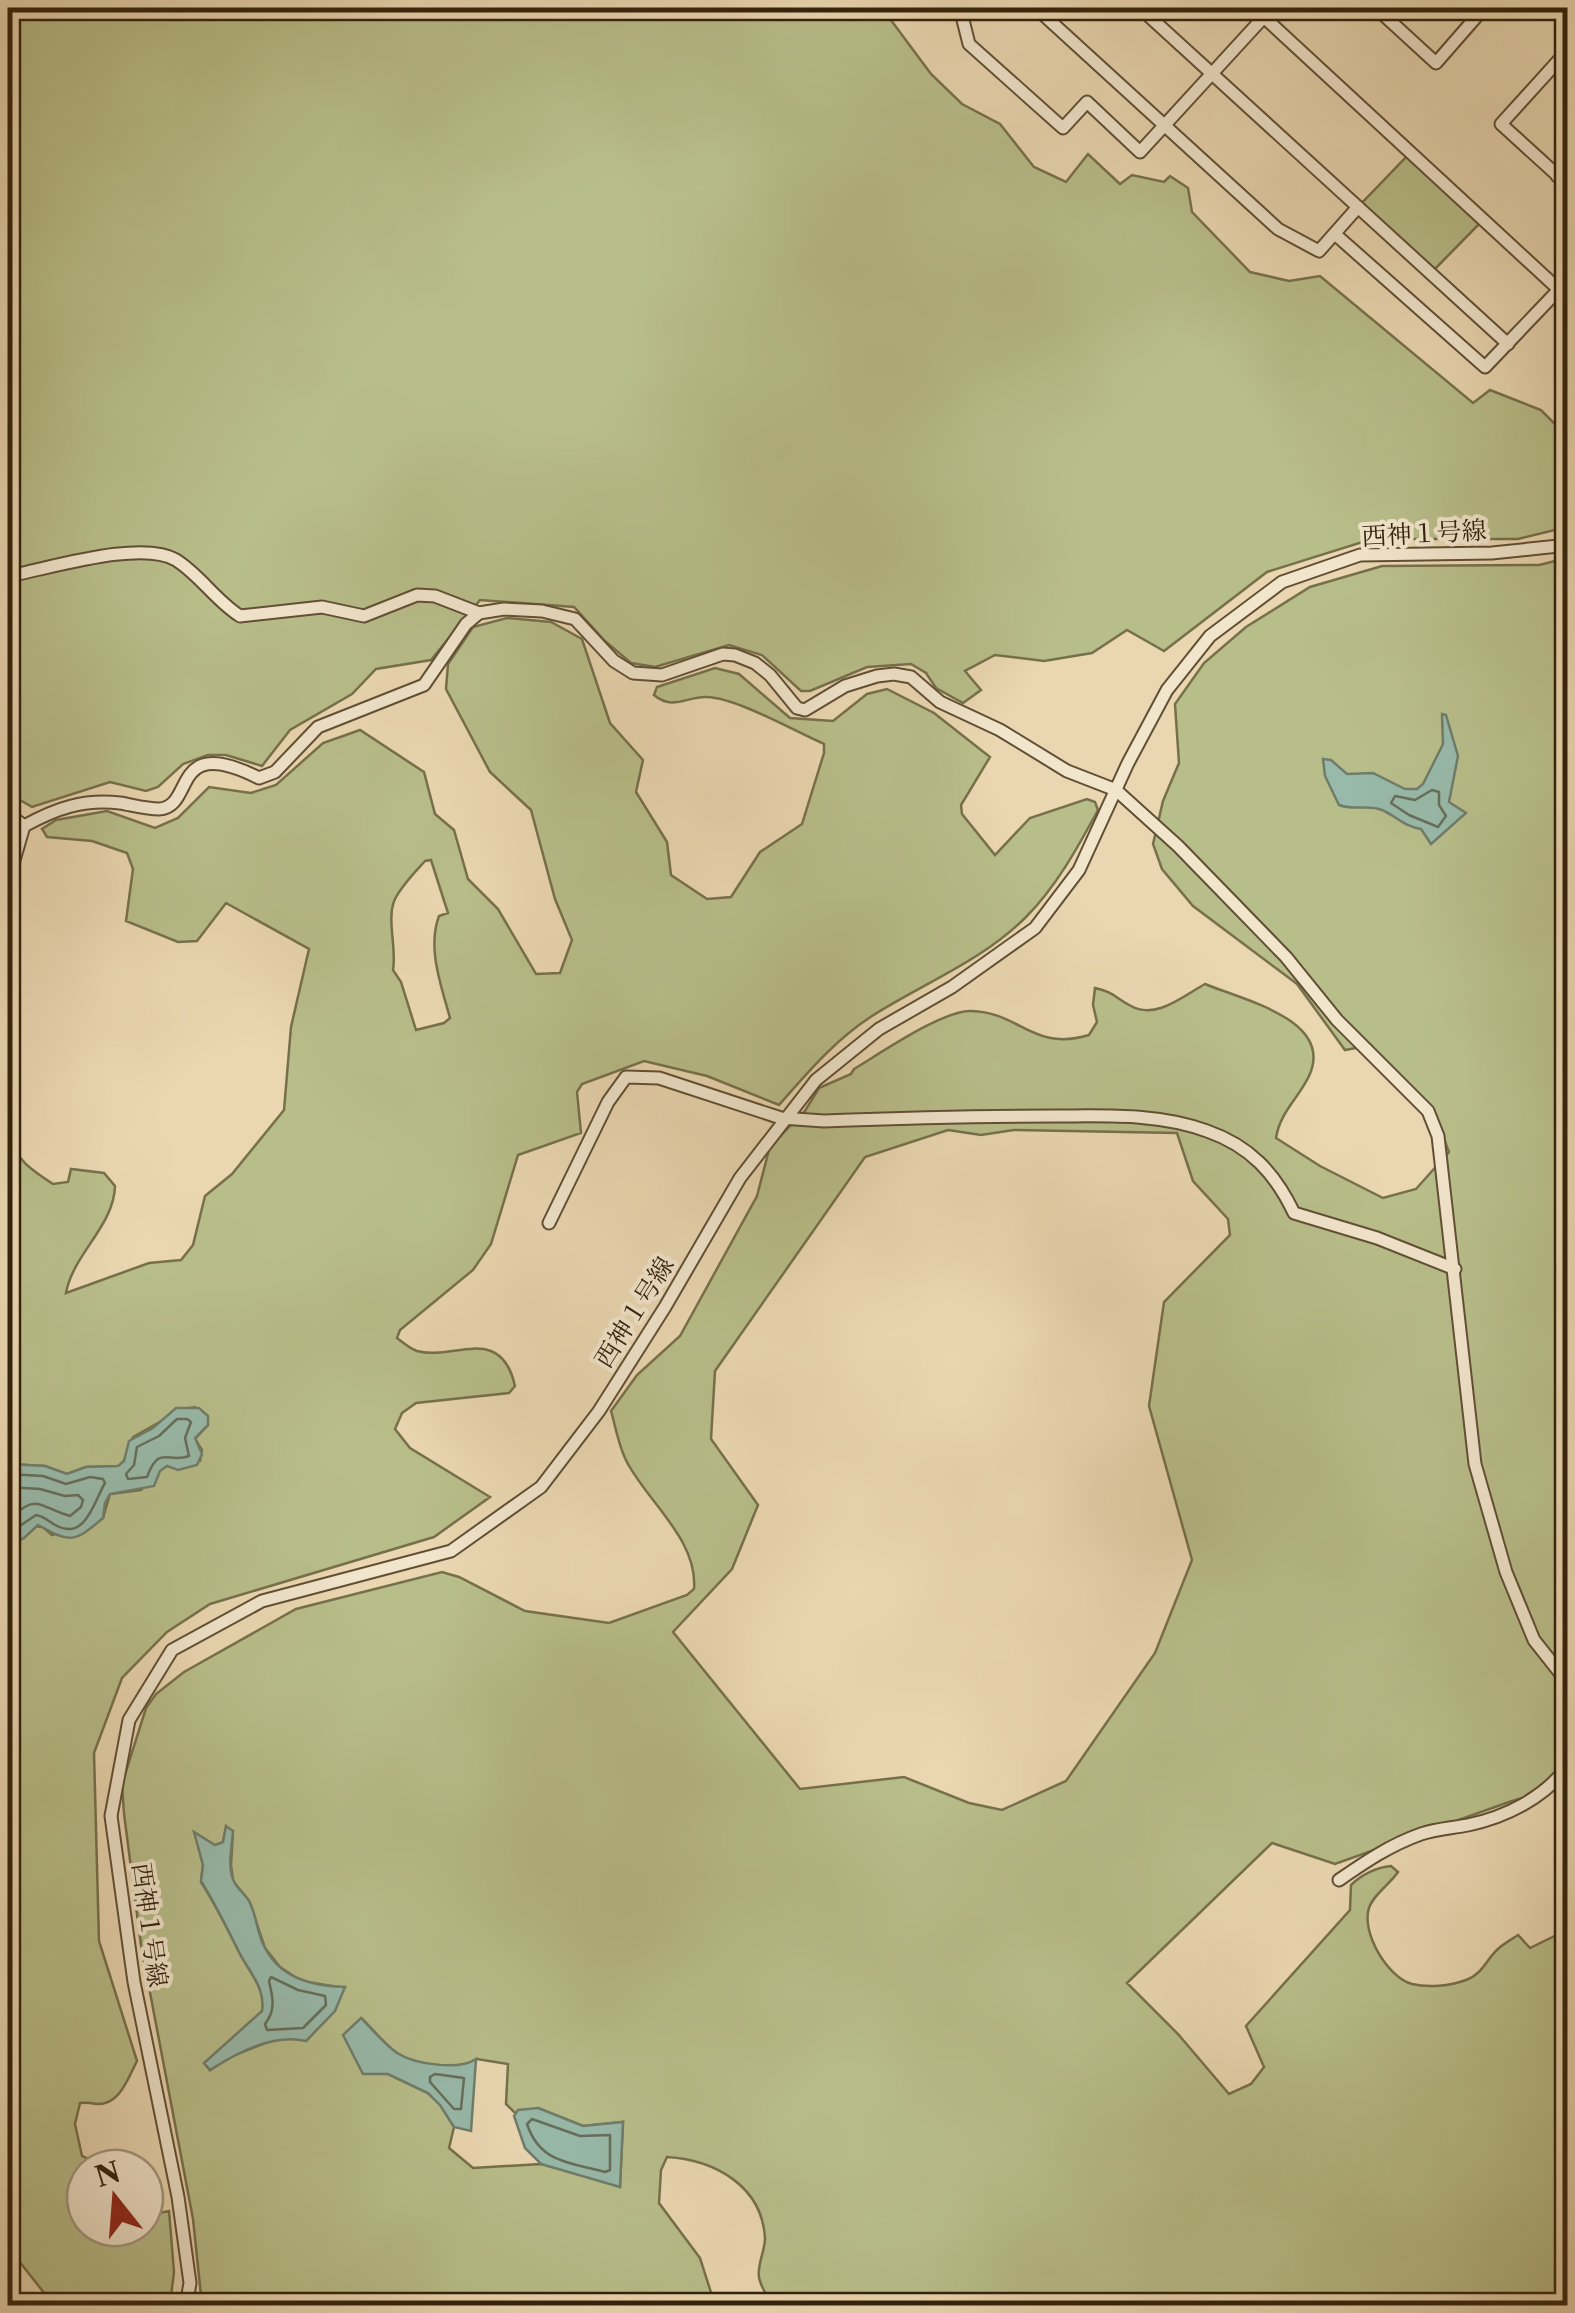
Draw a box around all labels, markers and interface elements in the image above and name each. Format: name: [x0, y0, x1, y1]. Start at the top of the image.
street label: 西神１号線: [1361, 515, 1487, 552]
street label: 西神１号線: [588, 1251, 681, 1373]
street label: 西神１号線: [125, 1861, 174, 1989]
north arrow: [65, 2148, 165, 2248]
text: N: [91, 2154, 124, 2194]

